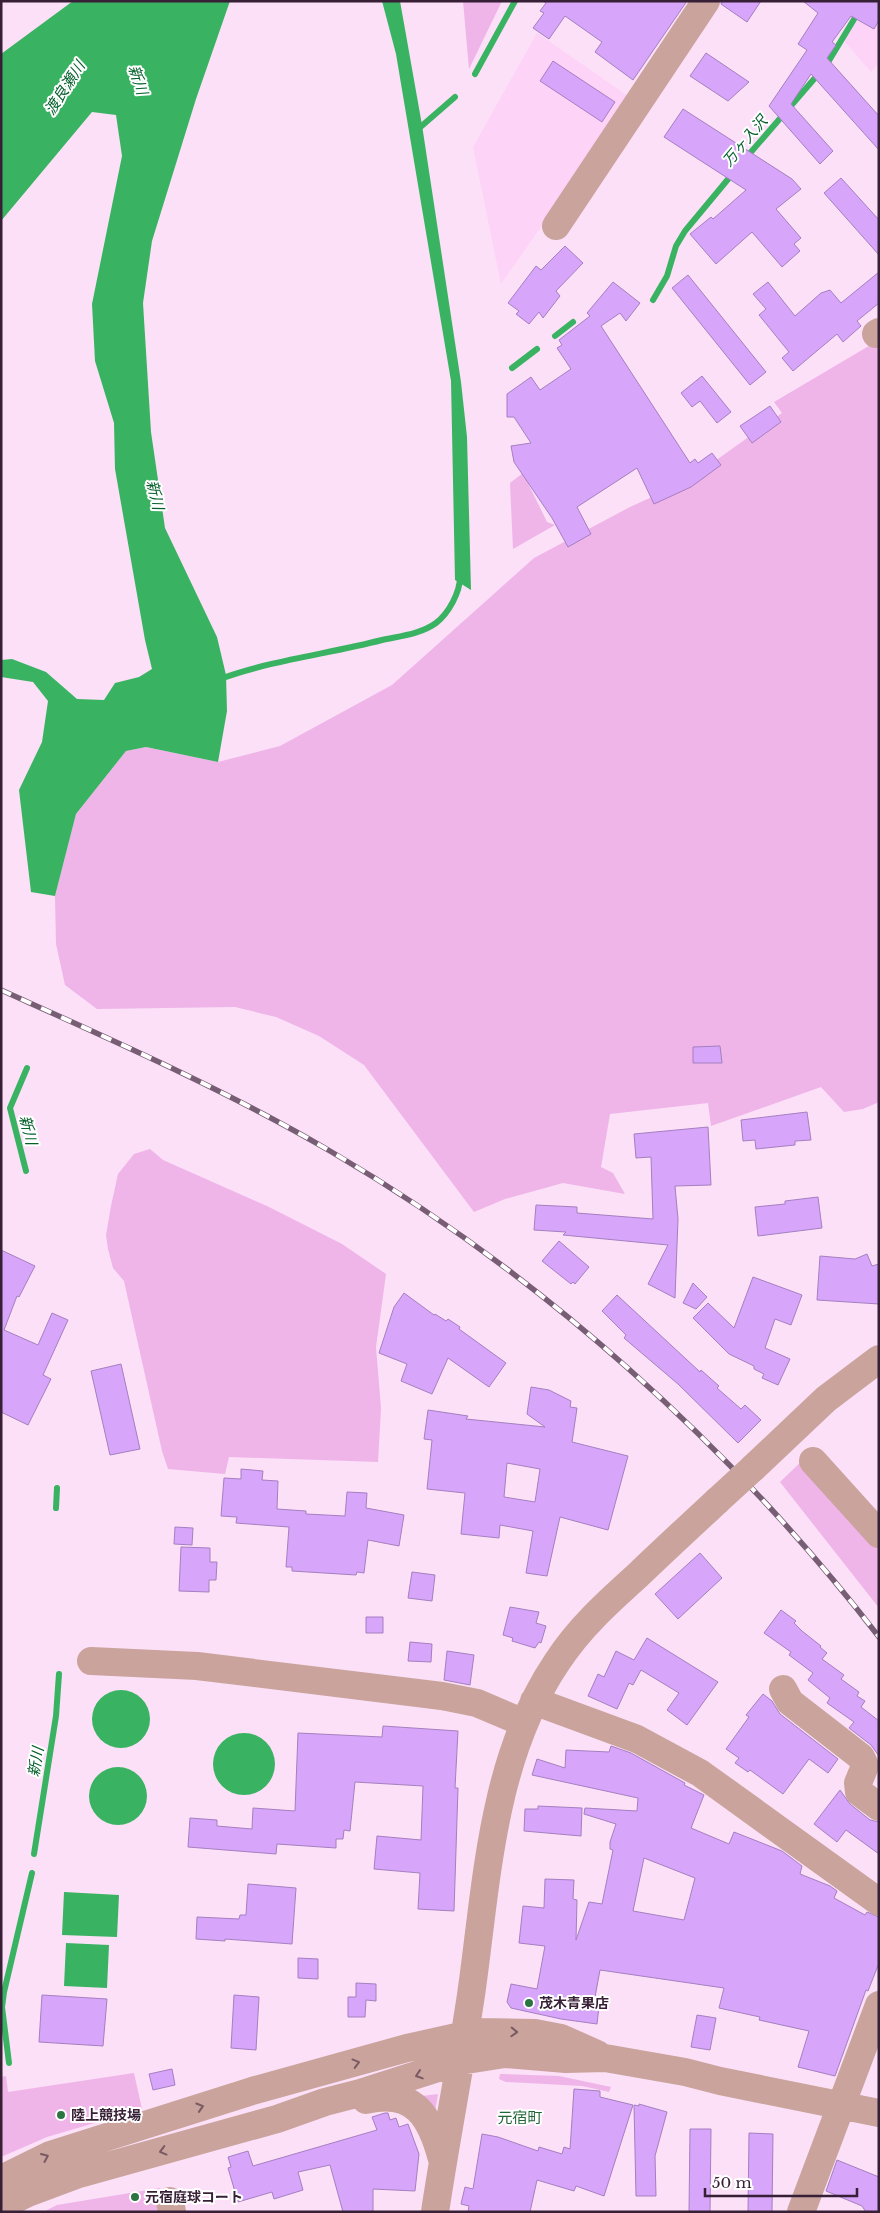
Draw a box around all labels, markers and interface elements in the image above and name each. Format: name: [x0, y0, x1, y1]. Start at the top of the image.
water label: 渡良瀬川: [40, 56, 90, 118]
water label: 新川: [125, 63, 153, 99]
water label: 万ヶ入沢: [718, 110, 772, 170]
water label: 新川: [143, 478, 169, 514]
water label: 新川: [16, 1113, 42, 1149]
water label: 新川: [24, 1744, 48, 1778]
place label: 茂木青果店: [539, 1994, 609, 2012]
marker: 茂木青果店: [523, 1997, 535, 2009]
one-way arrow: [511, 2027, 519, 2037]
one-way arrow: [351, 2058, 359, 2068]
one-way arrow: [416, 2069, 424, 2079]
one-way arrow: [195, 2103, 203, 2113]
place label: 陸上競技場: [71, 2106, 141, 2124]
district label: 元宿町: [497, 2108, 543, 2127]
marker: 陸上競技場: [55, 2109, 67, 2121]
one-way arrow: [159, 2145, 168, 2156]
one-way arrow: [40, 2153, 49, 2164]
scale bar: [705, 2166, 858, 2198]
text: 50 m: [712, 2173, 752, 2192]
place label: 元宿庭球コート: [145, 2188, 243, 2206]
marker: 元宿庭球コート: [129, 2191, 141, 2203]

